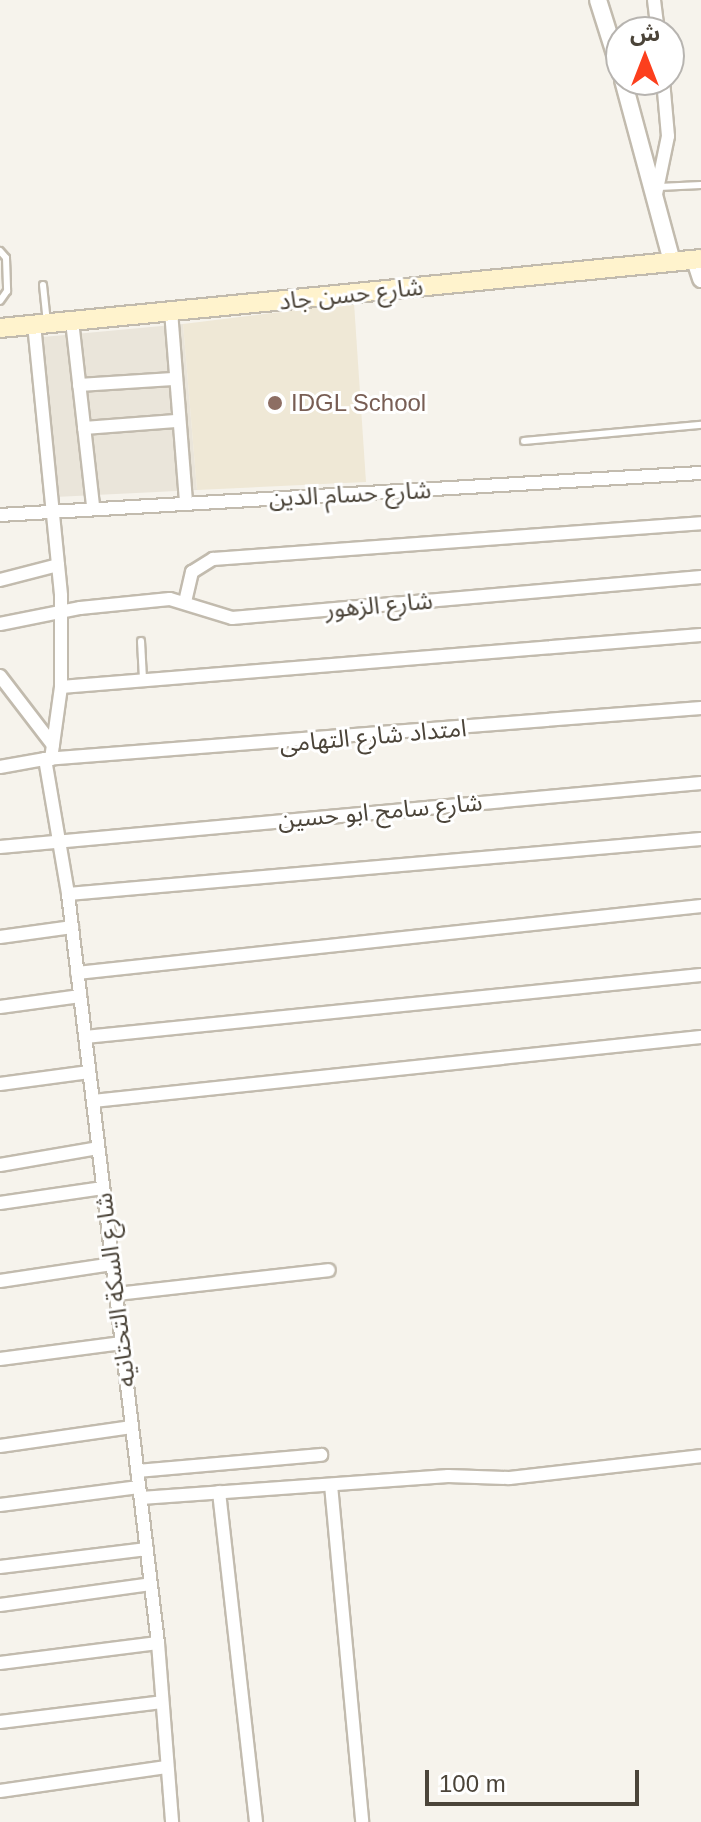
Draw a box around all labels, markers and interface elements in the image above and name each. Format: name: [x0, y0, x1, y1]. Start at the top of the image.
north arrow: [605, 16, 685, 96]
text: ش: [630, 21, 660, 46]
street label: شارع حسن جاد: [278, 272, 424, 316]
place label: IDGL School: [291, 389, 427, 417]
marker: IDGL School: [266, 394, 284, 412]
street label: شارع حسام الدين: [268, 475, 432, 513]
street label: شارع الزهور: [324, 586, 434, 624]
street label: امتداد شارع التهامى: [278, 713, 468, 759]
street label: شارع سامح ابو حسين: [277, 788, 483, 834]
street label: شارع السكة التحتانيه: [89, 1191, 141, 1389]
scale bar: [429, 1754, 643, 1804]
text: 100 m: [439, 1770, 506, 1797]

